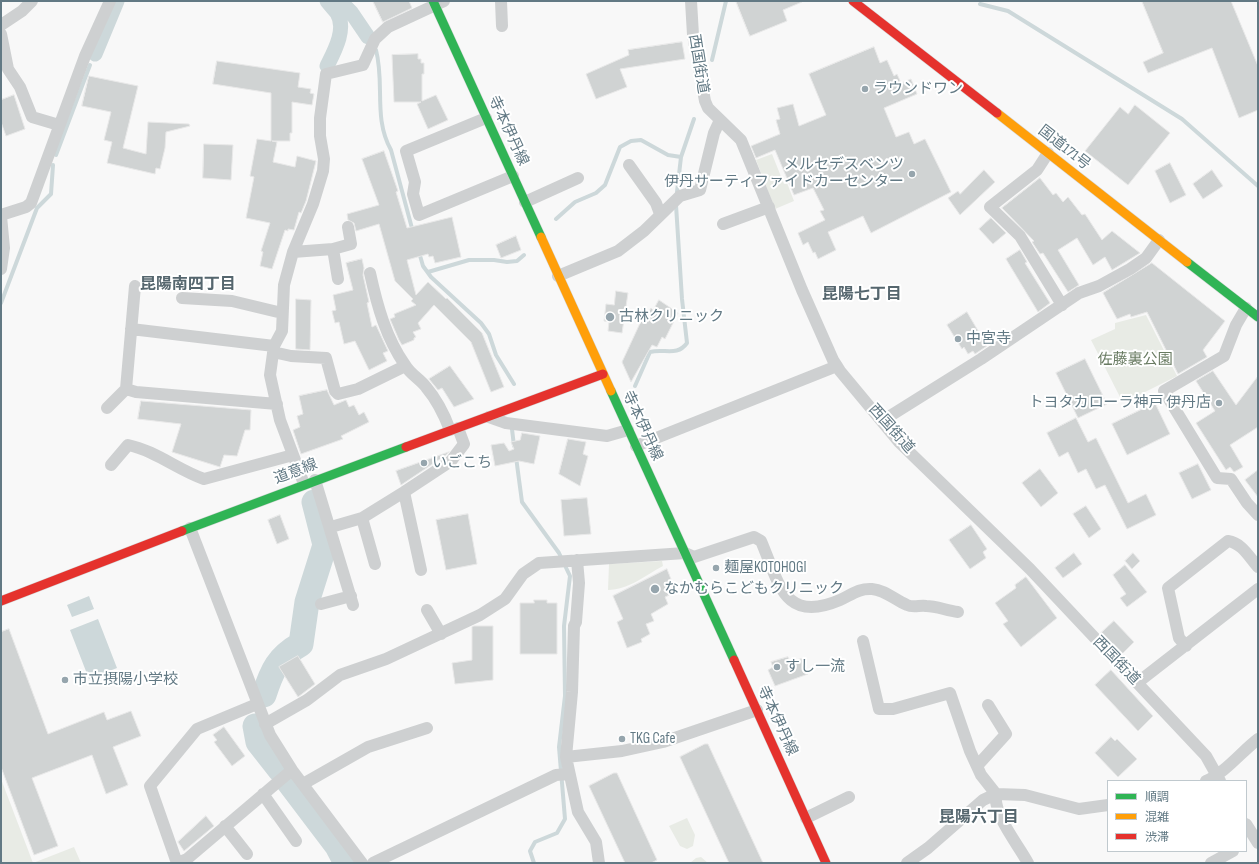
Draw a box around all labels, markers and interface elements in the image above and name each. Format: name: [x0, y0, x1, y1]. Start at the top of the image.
street label: 西国街道: [684, 33, 712, 95]
place label: ラウンドワン: [873, 80, 963, 98]
marker: ラウンドワン: [860, 84, 870, 94]
street label: 寺本伊丹線: [484, 93, 532, 169]
street label: 国道171号: [1034, 122, 1094, 174]
place label: メルセデスベンツ 伊丹サーティファイドカーセンター: [664, 156, 904, 191]
marker: メルセデスベンツ 伊丹サーティファイドカーセンター: [907, 169, 917, 179]
district label: 昆陽南四丁目: [140, 275, 236, 295]
district label: 昆陽七丁目: [822, 285, 902, 305]
place label: 古林クリニック: [619, 308, 724, 326]
marker: 古林クリニック: [604, 311, 616, 323]
place label: 中宮寺: [966, 330, 1011, 348]
marker: 中宮寺: [953, 334, 963, 344]
park label: 佐藤裏公園: [1098, 351, 1172, 369]
street label: 寺本伊丹線: [618, 388, 666, 464]
place label: トヨタカローラ神戸 伊丹店: [1029, 394, 1211, 412]
marker: トヨタカローラ神戸 伊丹店: [1214, 398, 1224, 408]
street label: 西国街道: [864, 401, 918, 457]
place label: いごこち: [432, 454, 492, 472]
street label: 道意線: [272, 456, 320, 488]
marker: いごこち: [419, 458, 429, 468]
place label: 麺屋KOTOHOGI: [724, 559, 807, 577]
marker: 麺屋KOTOHOGI: [711, 563, 721, 573]
place label: なかむらこどもクリニック: [664, 580, 844, 598]
marker: なかむらこどもクリニック: [649, 583, 661, 595]
street label: 西国街道: [1089, 633, 1143, 689]
place label: すし一流: [785, 658, 845, 676]
marker: すし一流: [772, 662, 782, 672]
place label: 市立摂陽小学校: [73, 671, 178, 689]
marker: 市立摂陽小学校: [60, 675, 70, 685]
street label: 寺本伊丹線: [753, 683, 801, 759]
place label: TKG Cafe: [630, 730, 675, 748]
marker: TKG Cafe: [617, 734, 627, 744]
legend: [1107, 780, 1247, 852]
text: 順調: [1145, 790, 1169, 805]
district label: 昆陽六丁目: [939, 808, 1019, 828]
text: 混雑: [1145, 810, 1169, 825]
text: 渋滞: [1145, 830, 1169, 845]

